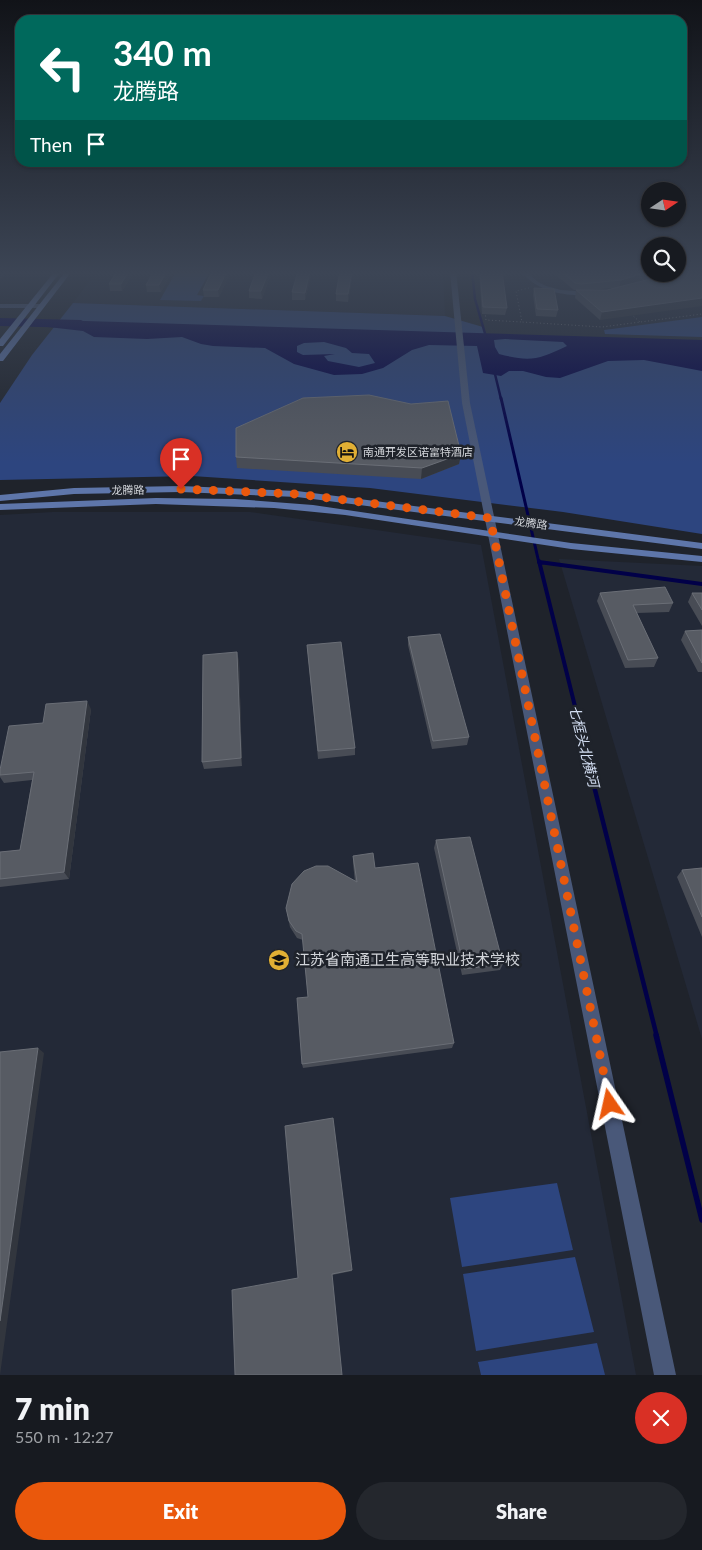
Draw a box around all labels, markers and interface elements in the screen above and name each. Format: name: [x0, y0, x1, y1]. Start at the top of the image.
text: 340 m: [113, 31, 212, 73]
icon: left: [30, 35, 95, 100]
text: 龙腾路: [113, 77, 179, 104]
icon: arrive: [82, 130, 110, 158]
text: Then: [30, 133, 72, 156]
north arrow: [641, 182, 686, 228]
map controls: [641, 182, 686, 282]
button: search: [641, 237, 686, 282]
pin: [160, 438, 202, 489]
hotel icon: 南通开发区诺富特酒店: [335, 440, 359, 464]
icon: arrive: [167, 445, 195, 473]
place label: 南通开发区诺富特酒店: [363, 445, 473, 458]
street label: 龙腾路: [111, 483, 145, 496]
street label: 龙腾路: [514, 514, 548, 531]
water label: 七框头北横河: [566, 703, 604, 792]
school or university icon: 江苏省南通卫生高等职业技术学校: [267, 948, 291, 972]
place label: 江苏省南通卫生高等职业技术学校: [295, 950, 520, 968]
position arrow: [583, 1077, 635, 1129]
text: 7 min: [15, 1390, 90, 1426]
button: close: [635, 1392, 687, 1444]
text: 550 m · 12:27: [15, 1427, 114, 1446]
button: Exit: [15, 1482, 346, 1540]
button: Share: [356, 1482, 687, 1540]

